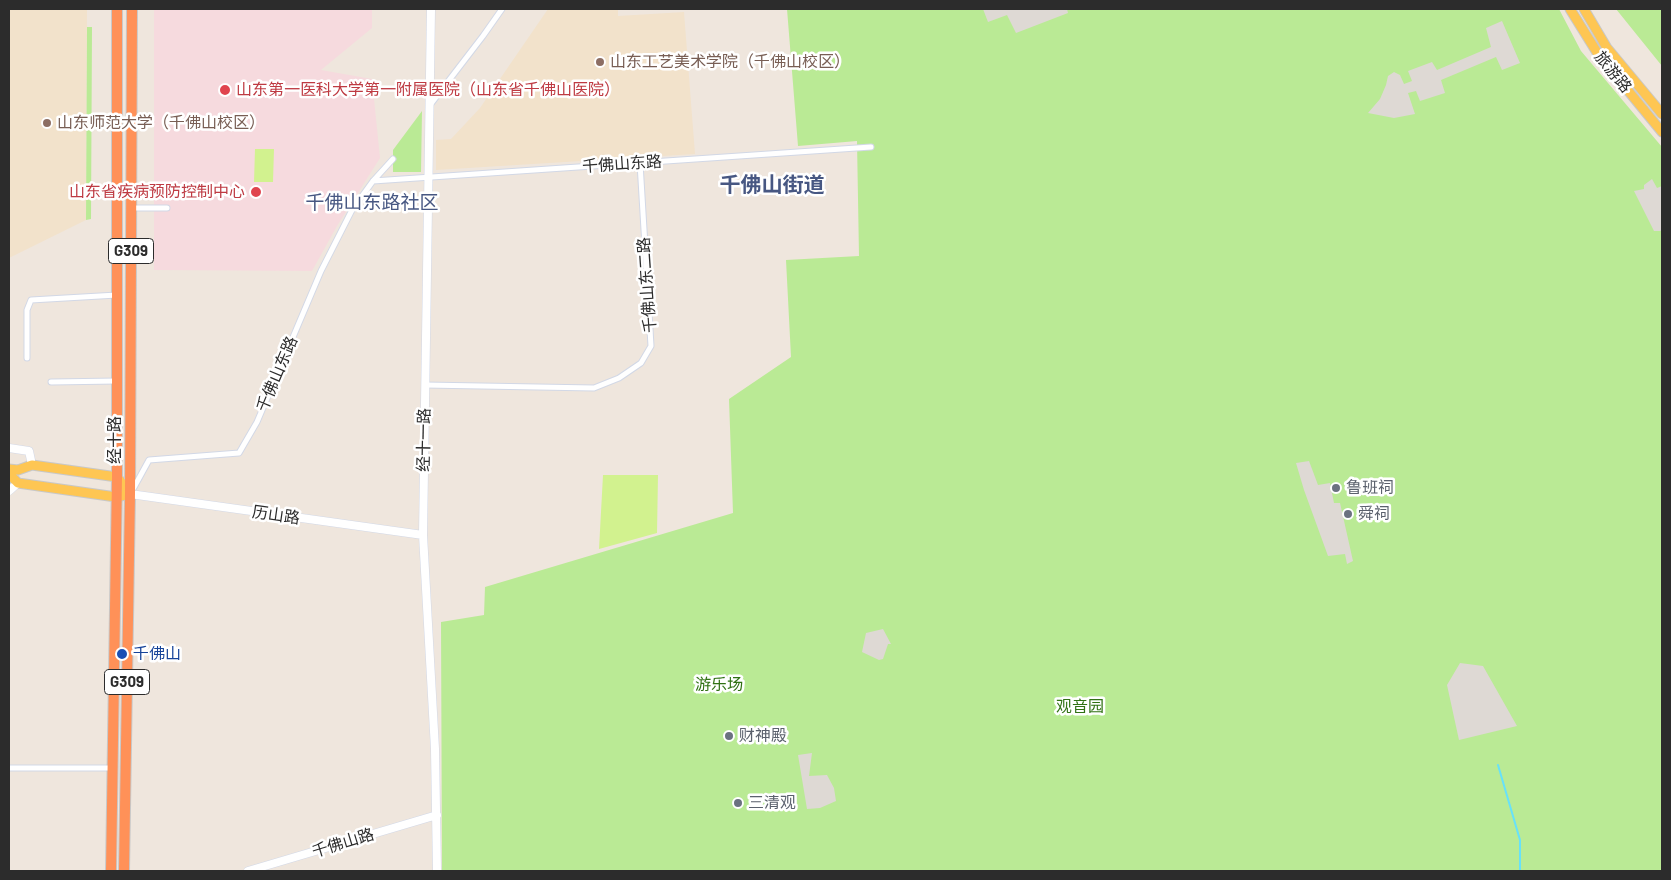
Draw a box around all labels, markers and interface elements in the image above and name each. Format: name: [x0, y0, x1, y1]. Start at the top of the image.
street label: 旅游路: [1590, 47, 1636, 97]
place label: 山东工艺美术学院（千佛山校区）: [610, 52, 850, 72]
marker: 山东工艺美术学院（千佛山校区）: [594, 56, 606, 68]
place label: 山东第一医科大学第一附属医院（山东省千佛山医院）: [236, 80, 620, 100]
marker: 山东第一医科大学第一附属医院（山东省千佛山医院）: [218, 83, 232, 97]
place label: 山东师范大学（千佛山校区）: [57, 113, 265, 133]
marker: 山东师范大学（千佛山校区）: [41, 117, 53, 129]
street label: 千佛山东路: [581, 152, 663, 176]
district label: 千佛山街道: [720, 172, 824, 198]
place label: 山东省疾病预防控制中心: [69, 182, 245, 202]
marker: 山东省疾病预防控制中心: [249, 185, 263, 199]
district label: 千佛山东路社区: [306, 192, 438, 214]
street label: 千佛山东二路: [634, 236, 660, 334]
road number: G309: [108, 238, 154, 264]
street label: 千佛山东路: [253, 333, 301, 415]
street label: 经十一路: [414, 408, 434, 472]
street label: 经十路: [105, 416, 125, 464]
place label: 鲁班祠: [1346, 478, 1394, 498]
marker: 鲁班祠: [1330, 482, 1342, 494]
street label: 历山路: [251, 502, 301, 528]
place label: 舜祠: [1358, 504, 1390, 524]
marker: 舜祠: [1342, 508, 1354, 520]
place label: 千佛山: [133, 644, 181, 664]
marker: 千佛山: [115, 647, 129, 661]
road number: G309: [104, 670, 150, 694]
park label: 游乐场: [695, 675, 743, 695]
park label: 观音园: [1056, 697, 1104, 717]
place label: 财神殿: [739, 726, 787, 746]
marker: 财神殿: [723, 730, 735, 742]
place label: 三清观: [748, 793, 796, 813]
marker: 三清观: [732, 797, 744, 809]
street label: 千佛山路: [310, 824, 376, 862]

